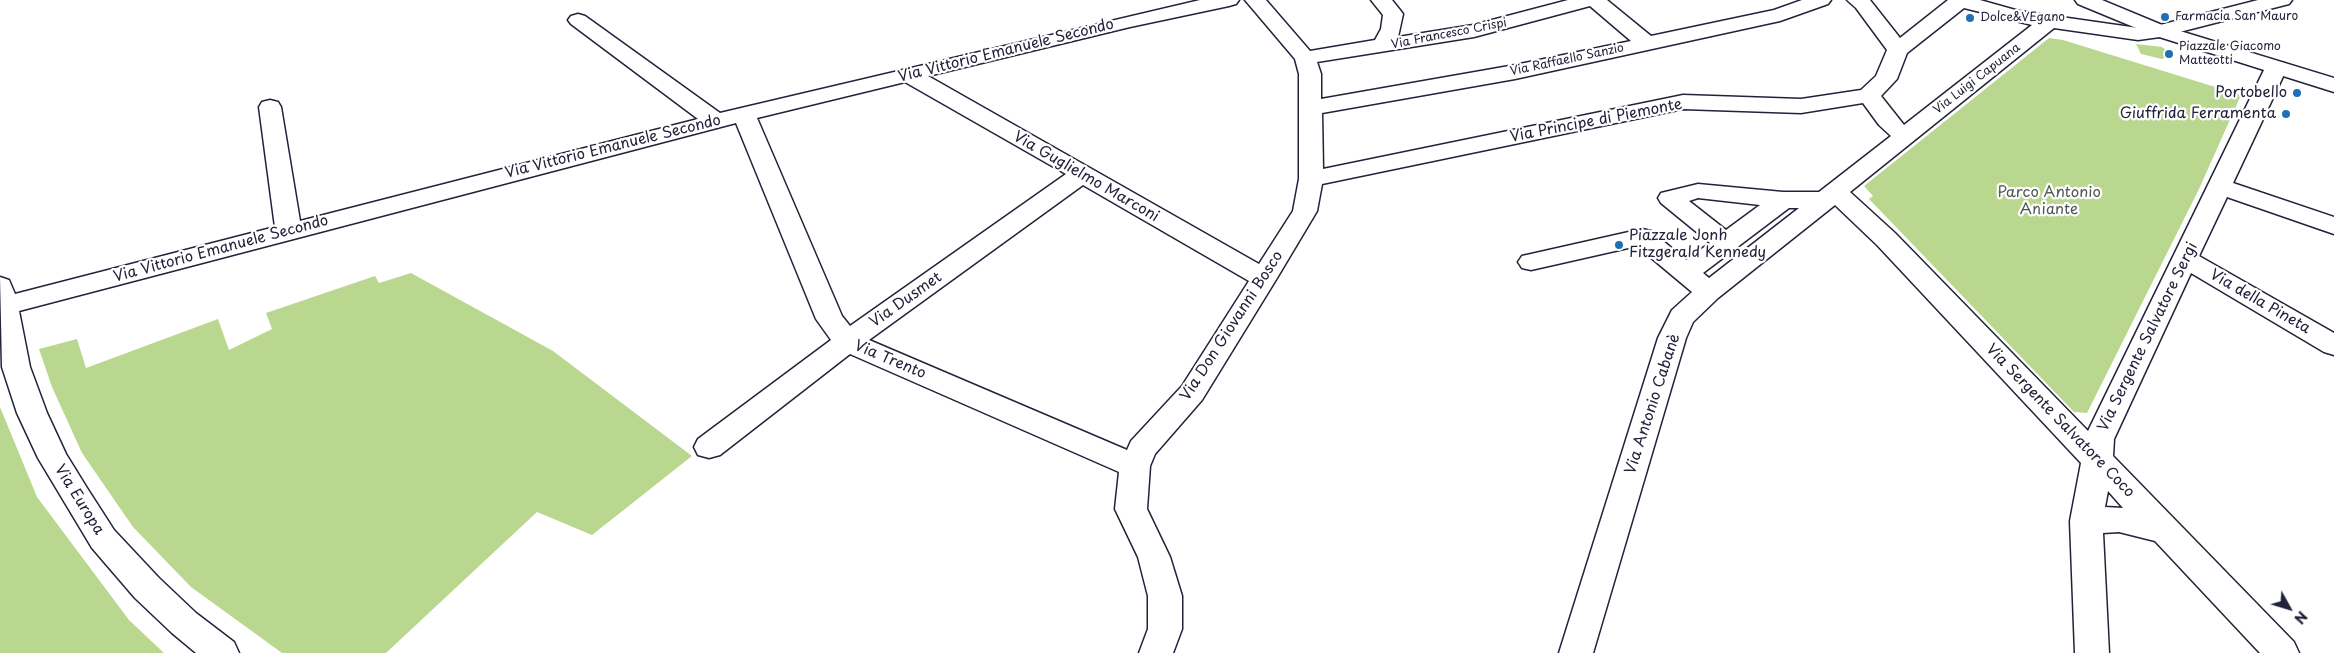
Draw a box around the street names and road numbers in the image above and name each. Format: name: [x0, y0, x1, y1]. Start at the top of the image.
street label: Via Vittorio Emanuele Secondo: [896, 15, 1116, 87]
street label: Via Francesco Crispi: [1390, 16, 1508, 52]
street label: Via Raffaello Sanzio: [1509, 41, 1625, 79]
street label: Via Luigi Capuana: [1931, 41, 2023, 117]
street label: Via Principe di Piemonte: [1508, 95, 1684, 147]
street label: Via Vittorio Emanuele Secondo: [503, 111, 723, 183]
street label: Via Guglielmo Marconi: [1010, 128, 1162, 226]
street label: Via Vittorio Emanuele Secondo: [112, 212, 330, 286]
street label: Via Sergente Salvatore Sergi: [2094, 240, 2202, 434]
street label: Via Don Giovanni Bosco: [1177, 248, 1287, 404]
street label: Via della Pineta: [2207, 266, 2313, 338]
street label: Via Dusmet: [866, 269, 946, 331]
street label: Via Antonio Cabanè: [1622, 332, 1684, 476]
street label: Via Trento: [852, 337, 928, 383]
street label: Via Sergente Salvatore Coco: [1982, 341, 2138, 501]
street label: Via Europa: [50, 462, 108, 538]

